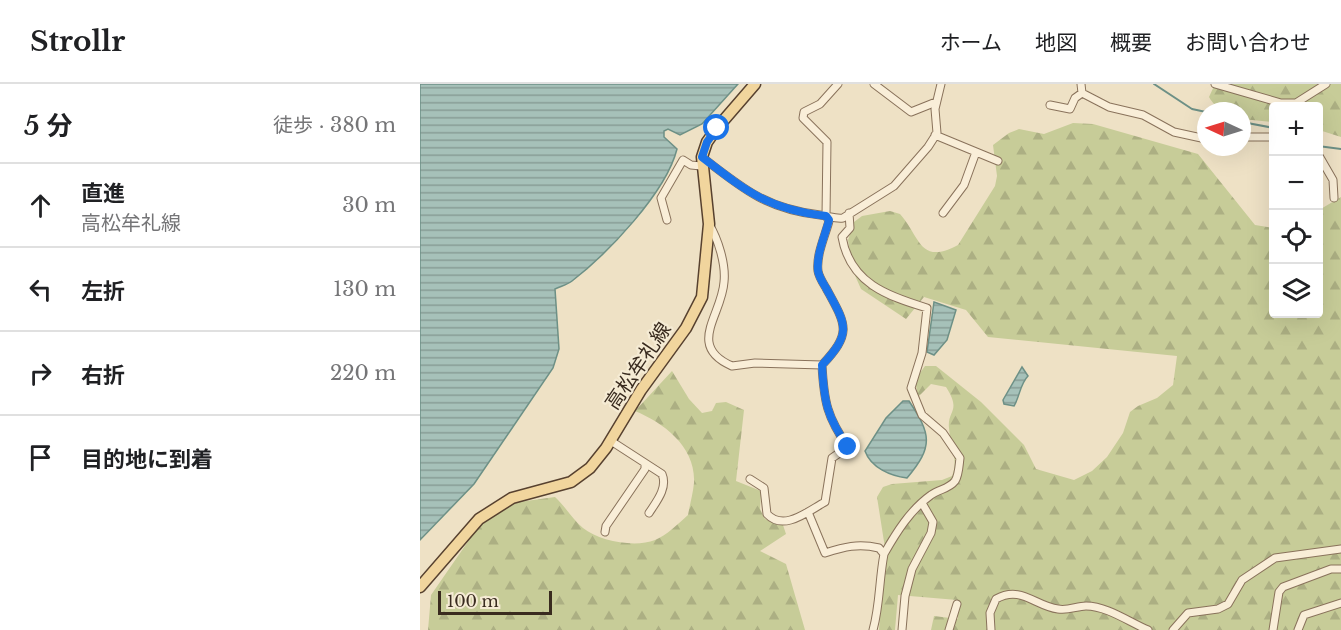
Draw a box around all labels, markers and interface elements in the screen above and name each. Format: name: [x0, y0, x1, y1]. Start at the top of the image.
text: Strollr: [30, 24, 125, 59]
text: ホーム: [940, 30, 1002, 56]
text: 地図: [1035, 30, 1077, 56]
text: 概要: [1110, 30, 1152, 56]
text: お問い合わせ: [1185, 30, 1311, 56]
north arrow: [1197, 102, 1251, 156]
map controls: [1269, 102, 1323, 318]
button: +: [1269, 102, 1323, 156]
text: 5 分: [24, 110, 72, 142]
text: 徒歩 · 380 m: [273, 113, 396, 137]
route start: [703, 114, 729, 140]
button: −: [1269, 156, 1323, 210]
text: 直進: [81, 180, 125, 207]
icon: ahead: [24, 189, 57, 222]
text: 30 m: [342, 193, 396, 217]
button: locate: [1269, 210, 1323, 264]
text: 高松牟礼線: [81, 211, 181, 235]
button: layers: [1269, 264, 1323, 318]
icon: left: [24, 273, 57, 306]
text: 130 m: [333, 277, 396, 301]
text: 左折: [81, 278, 125, 305]
street label: 高松牟礼線: [600, 318, 676, 414]
icon: right: [24, 357, 57, 390]
text: 220 m: [330, 361, 396, 385]
text: 右折: [81, 362, 125, 389]
route end: [834, 433, 860, 459]
icon: arrive: [24, 441, 57, 474]
text: 目的地に到着: [81, 446, 213, 473]
scale bar: [438, 588, 552, 616]
text: 100 m: [447, 591, 499, 611]

